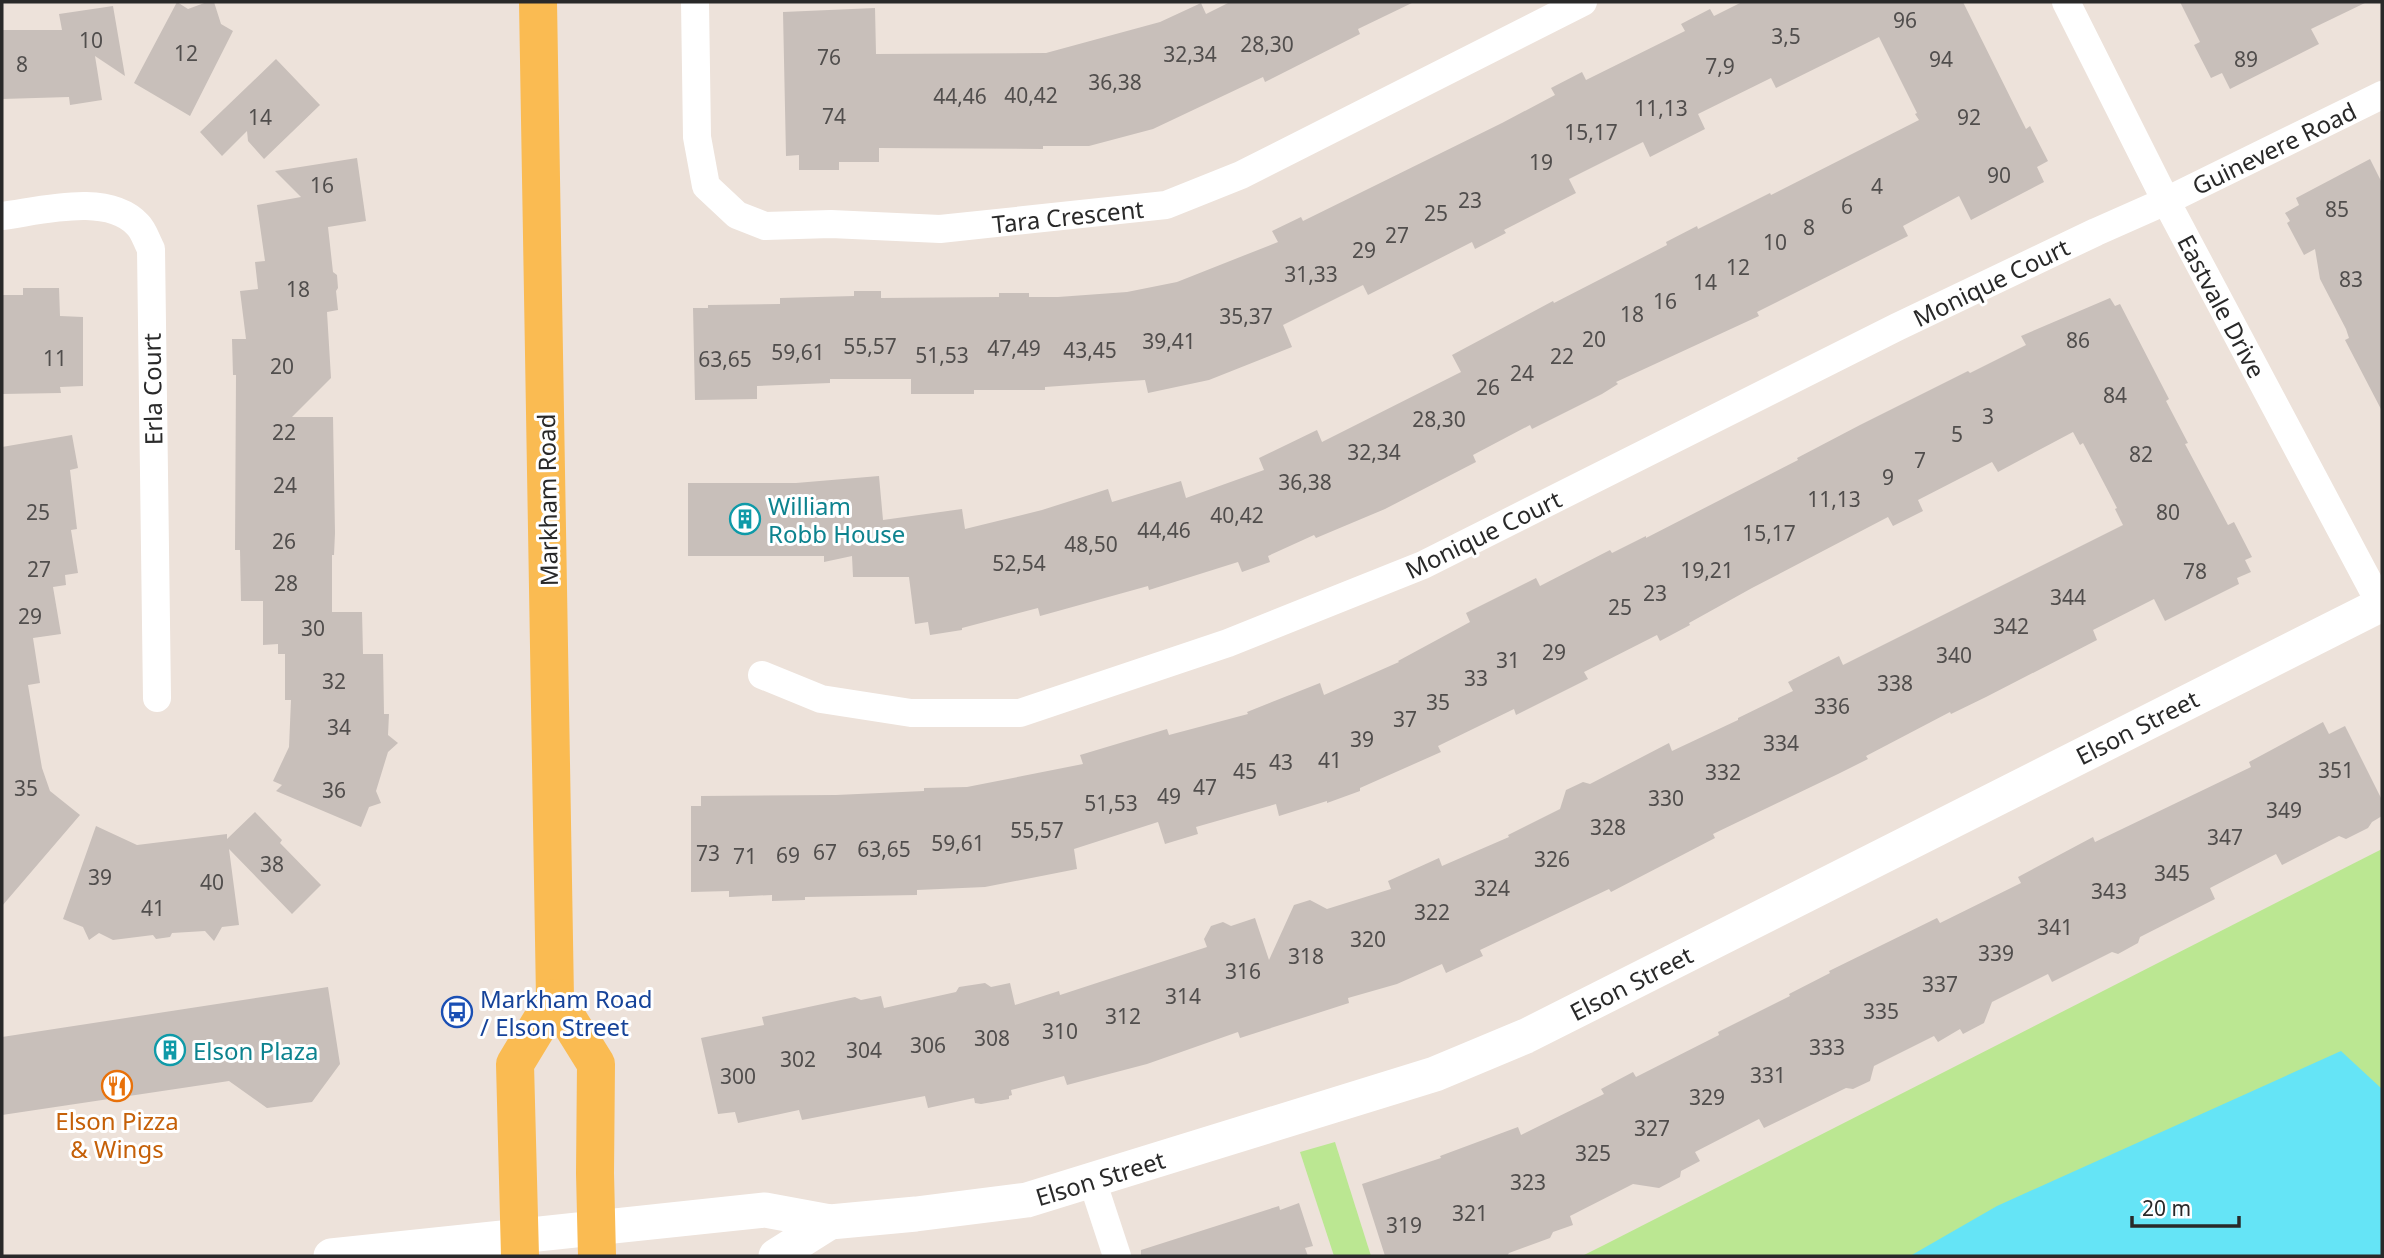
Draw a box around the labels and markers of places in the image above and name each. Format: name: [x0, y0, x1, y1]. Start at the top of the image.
place label: William Robb House: [768, 489, 905, 550]
building icon: William Robb House: [728, 502, 762, 536]
place label: Markham Road / Elson Street: [480, 982, 653, 1043]
bus stop icon: Markham Road / Elson Street: [440, 995, 474, 1029]
building icon: Elson Plaza: [153, 1033, 187, 1067]
place label: Elson Plaza: [193, 1034, 319, 1067]
restaurant icon: Elson Pizza & Wings: [100, 1069, 134, 1103]
place label: Elson Pizza & Wings: [55, 1104, 179, 1165]

